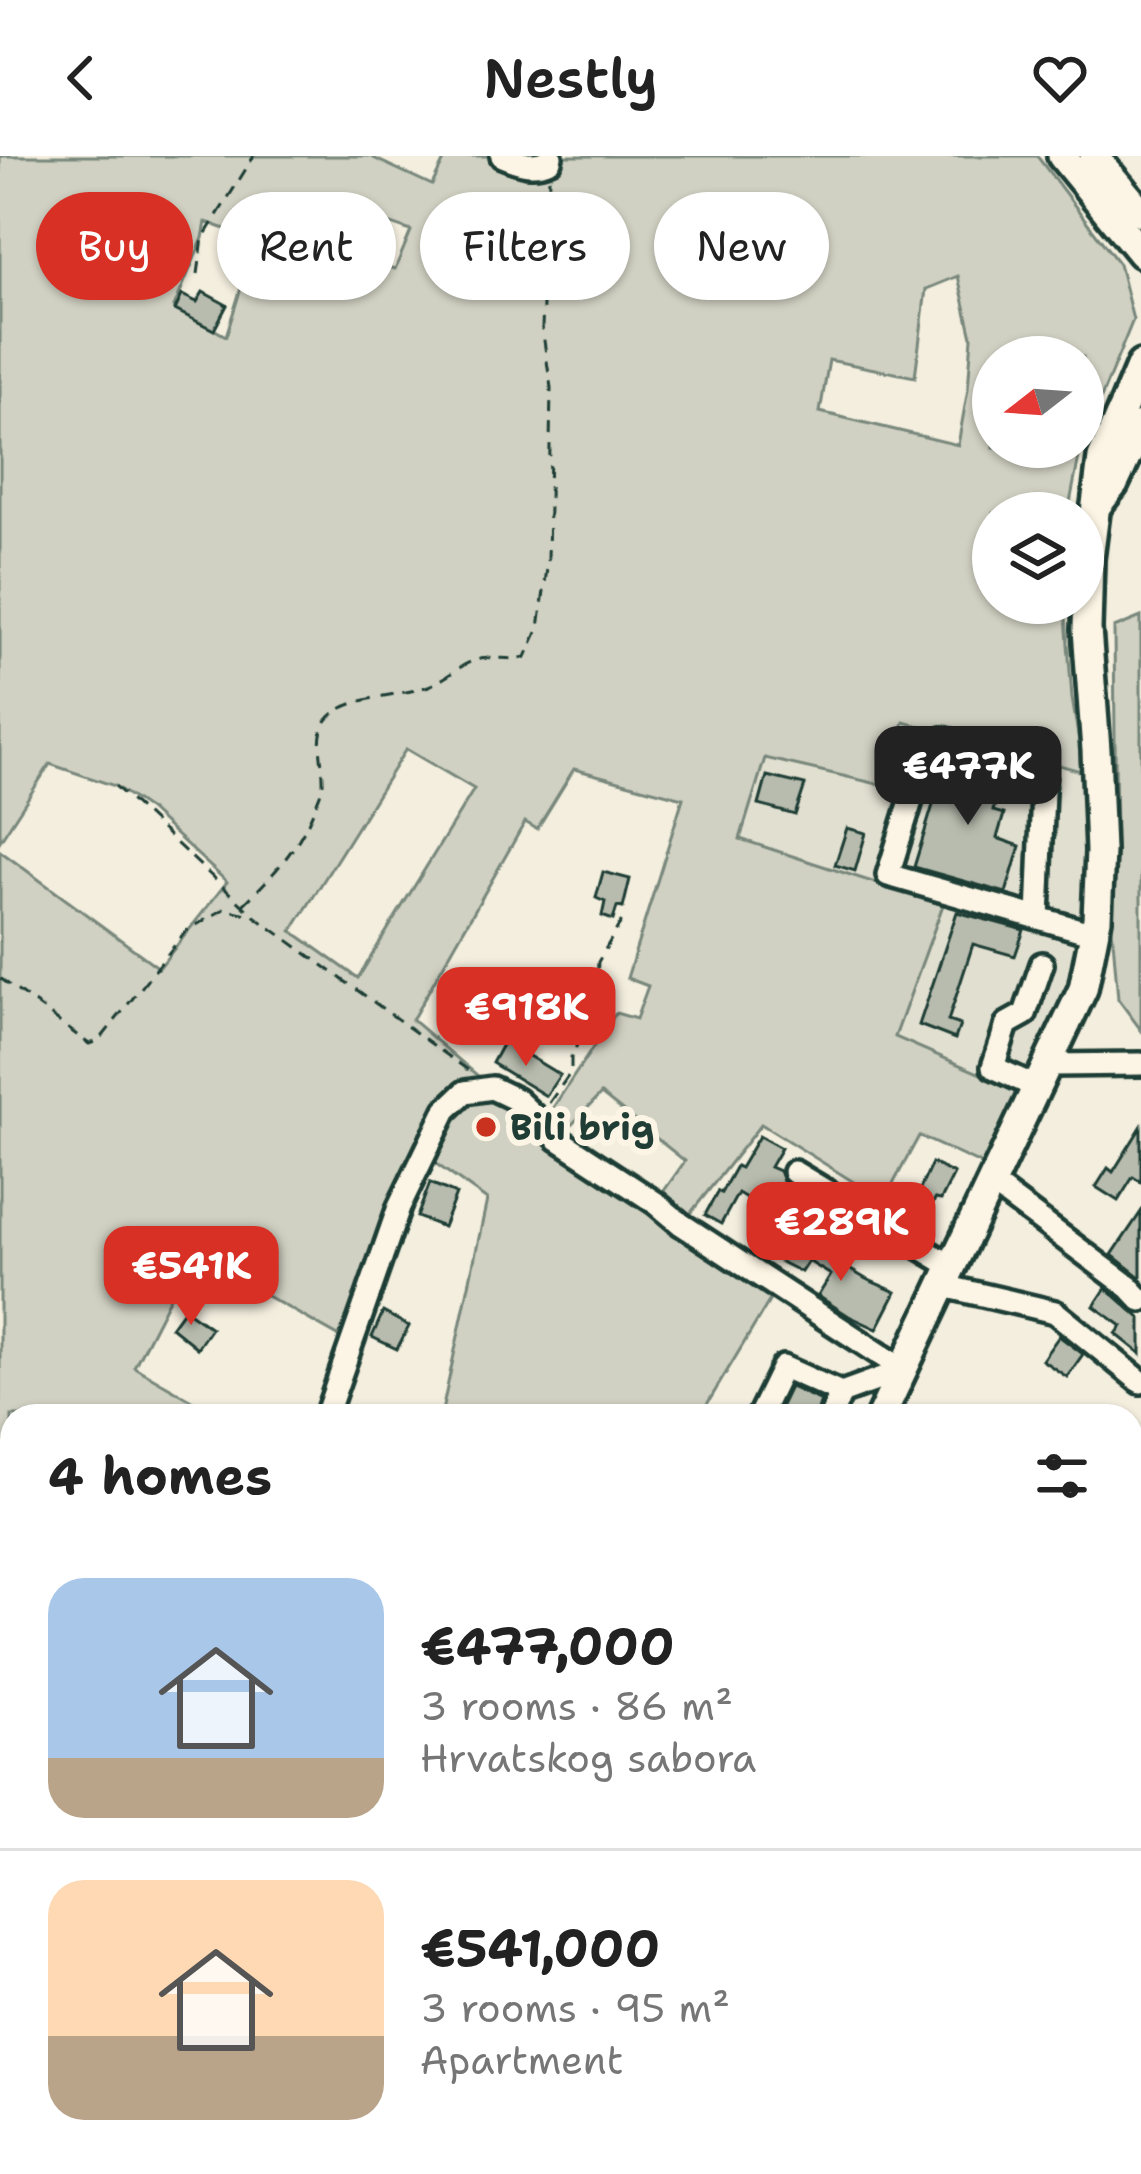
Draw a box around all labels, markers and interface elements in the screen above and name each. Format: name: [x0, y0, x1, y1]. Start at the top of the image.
text: Nestly: [483, 42, 658, 114]
icon: back: [48, 45, 114, 111]
icon: heart: [1027, 45, 1093, 111]
chip: Buy: [36, 192, 193, 300]
chip: Rent: [217, 192, 396, 300]
chip: Filters: [420, 192, 630, 300]
chip: New: [654, 192, 829, 300]
north arrow: [972, 336, 1104, 468]
map controls: [972, 336, 1104, 624]
button: layers: [972, 492, 1104, 624]
pin: €477K: [884, 726, 1052, 828]
text: €477K: [901, 739, 1035, 791]
pin: €918K: [442, 967, 610, 1069]
text: €918K: [463, 980, 589, 1032]
place label: Bili brig: [510, 1103, 654, 1152]
marker: Bili brig: [473, 1114, 499, 1140]
pin: €289K: [757, 1182, 925, 1284]
text: €289K: [773, 1195, 909, 1247]
pin: €541K: [107, 1226, 275, 1328]
text: €541K: [131, 1239, 251, 1291]
text: 4 homes: [48, 1442, 272, 1510]
icon: filters: [1029, 1443, 1095, 1509]
text: €477,000: [420, 1612, 675, 1680]
icon: home: [144, 1626, 288, 1770]
text: 3 rooms · 86 m²: [420, 1680, 733, 1732]
text: Hrvatskog sabora: [420, 1732, 756, 1784]
text: €541,000: [420, 1914, 660, 1982]
icon: home: [144, 1928, 288, 2072]
text: 3 rooms · 95 m²: [420, 1982, 730, 2034]
text: Apartment: [420, 2034, 623, 2086]

